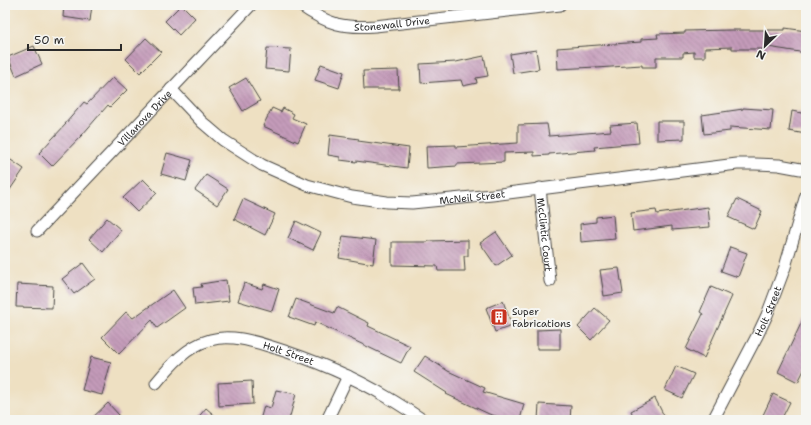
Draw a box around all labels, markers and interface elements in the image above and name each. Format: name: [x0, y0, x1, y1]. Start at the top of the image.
street label: Stonewall Drive: [354, 14, 431, 34]
scale bar: [28, 26, 121, 52]
north arrow: [745, 26, 785, 66]
text: 50 m: [34, 32, 64, 48]
text: N: [754, 46, 768, 63]
street label: Villanova Drive: [115, 87, 175, 149]
street label: McNeil Street: [439, 187, 506, 207]
street label: McClintic Court: [534, 197, 555, 272]
street label: Holt Street: [752, 284, 784, 339]
place label: Super Fabrications: [512, 305, 571, 330]
building icon: Super Fabrications: [489, 307, 509, 327]
street label: Holt Street: [261, 339, 316, 368]

